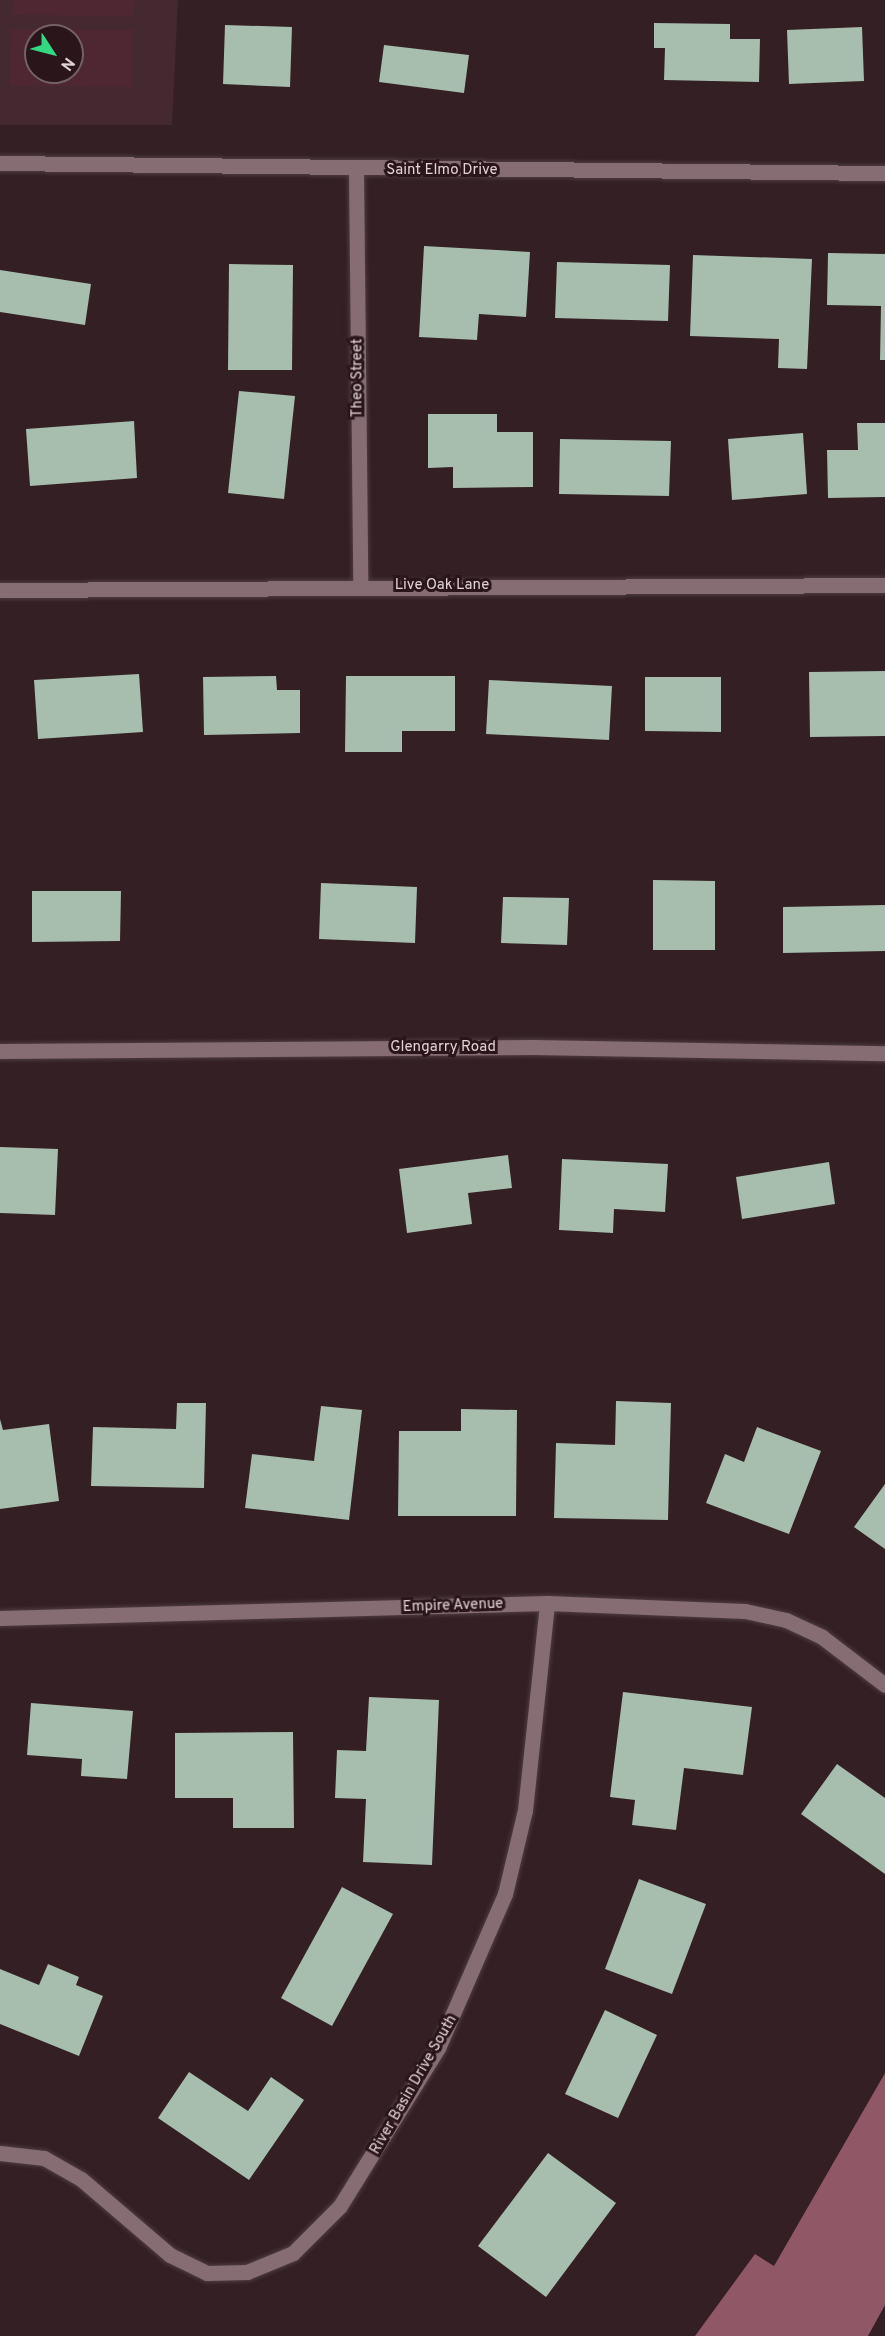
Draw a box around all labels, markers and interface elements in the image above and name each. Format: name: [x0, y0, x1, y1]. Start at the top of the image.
north arrow: [24, 24, 84, 84]
text: N: [55, 53, 78, 74]
street label: Saint Elmo Drive: [386, 162, 498, 180]
street label: Theo Street: [349, 339, 367, 417]
street label: Live Oak Lane: [395, 577, 489, 595]
street label: Glengarry Road: [390, 1039, 496, 1057]
street label: Empire Avenue: [402, 1595, 504, 1617]
street label: River Basin Drive South: [367, 2012, 461, 2158]

